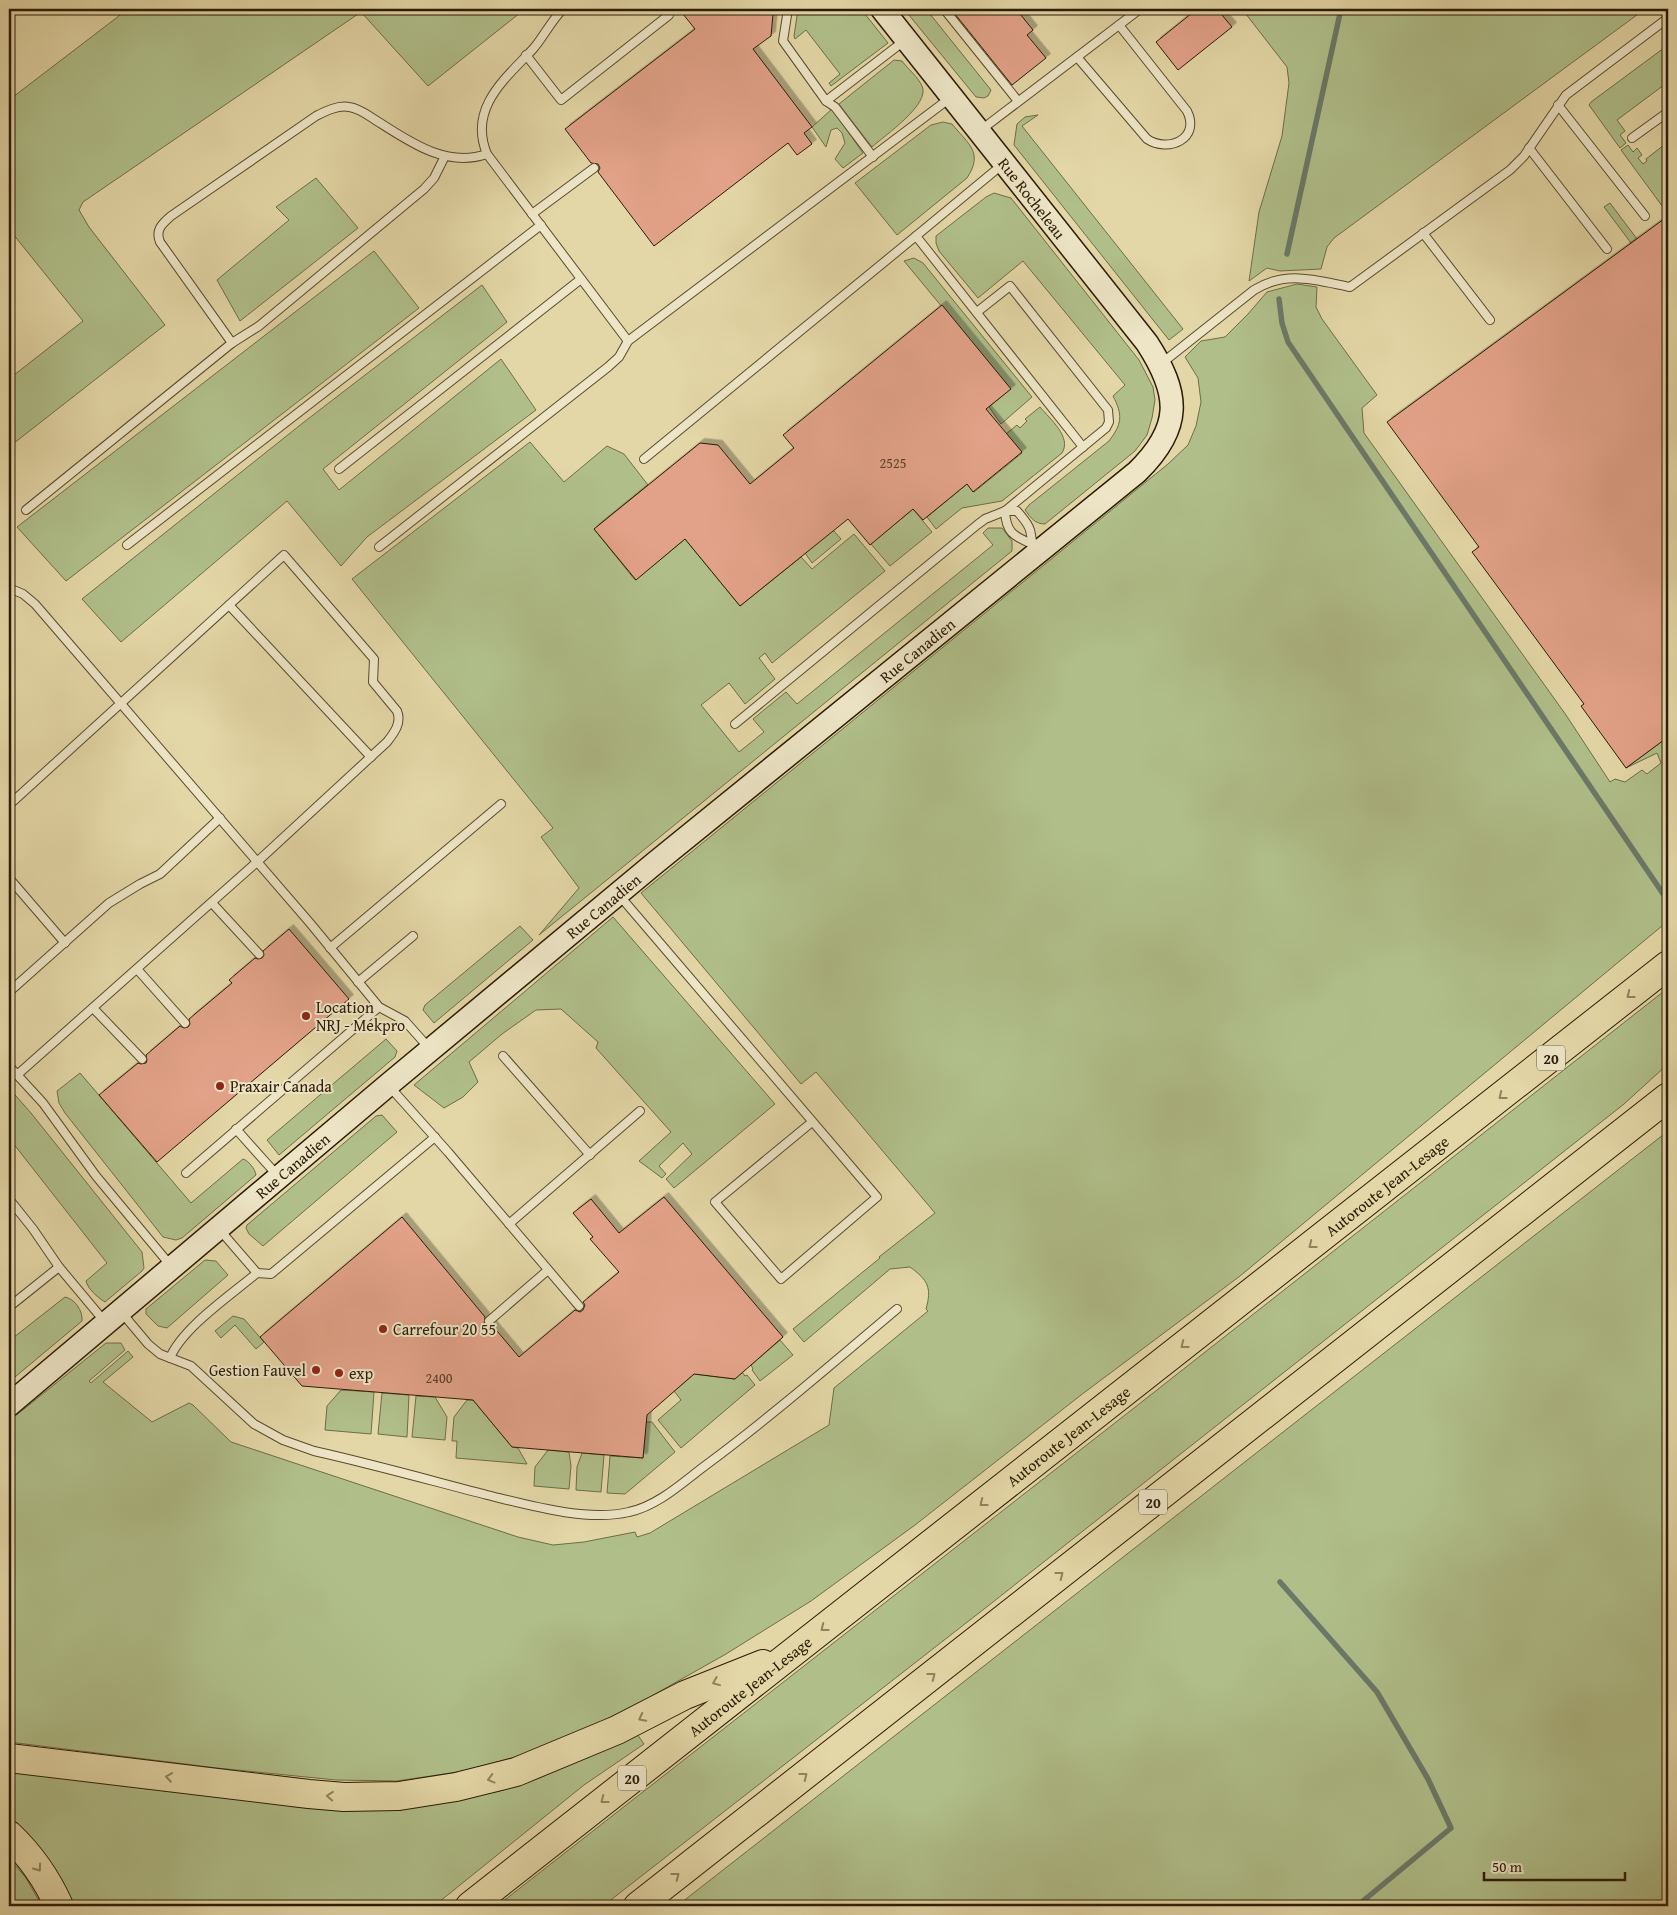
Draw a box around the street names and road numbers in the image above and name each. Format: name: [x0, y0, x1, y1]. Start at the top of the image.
street label: Rue Rocheleau: [992, 152, 1072, 244]
street label: Rue Canadien: [874, 612, 960, 688]
street label: Rue Canadien: [561, 868, 646, 944]
road number: 20: [1537, 1046, 1565, 1070]
street label: Rue Canadien: [250, 1127, 335, 1204]
street label: Autoroute Jean-Lesage: [1320, 1130, 1454, 1242]
street label: Autoroute Jean-Lesage: [1002, 1380, 1135, 1492]
road number: 20: [1139, 1490, 1167, 1514]
street label: Autoroute Jean-Lesage: [683, 1630, 817, 1742]
road number: 20: [618, 1766, 646, 1790]

